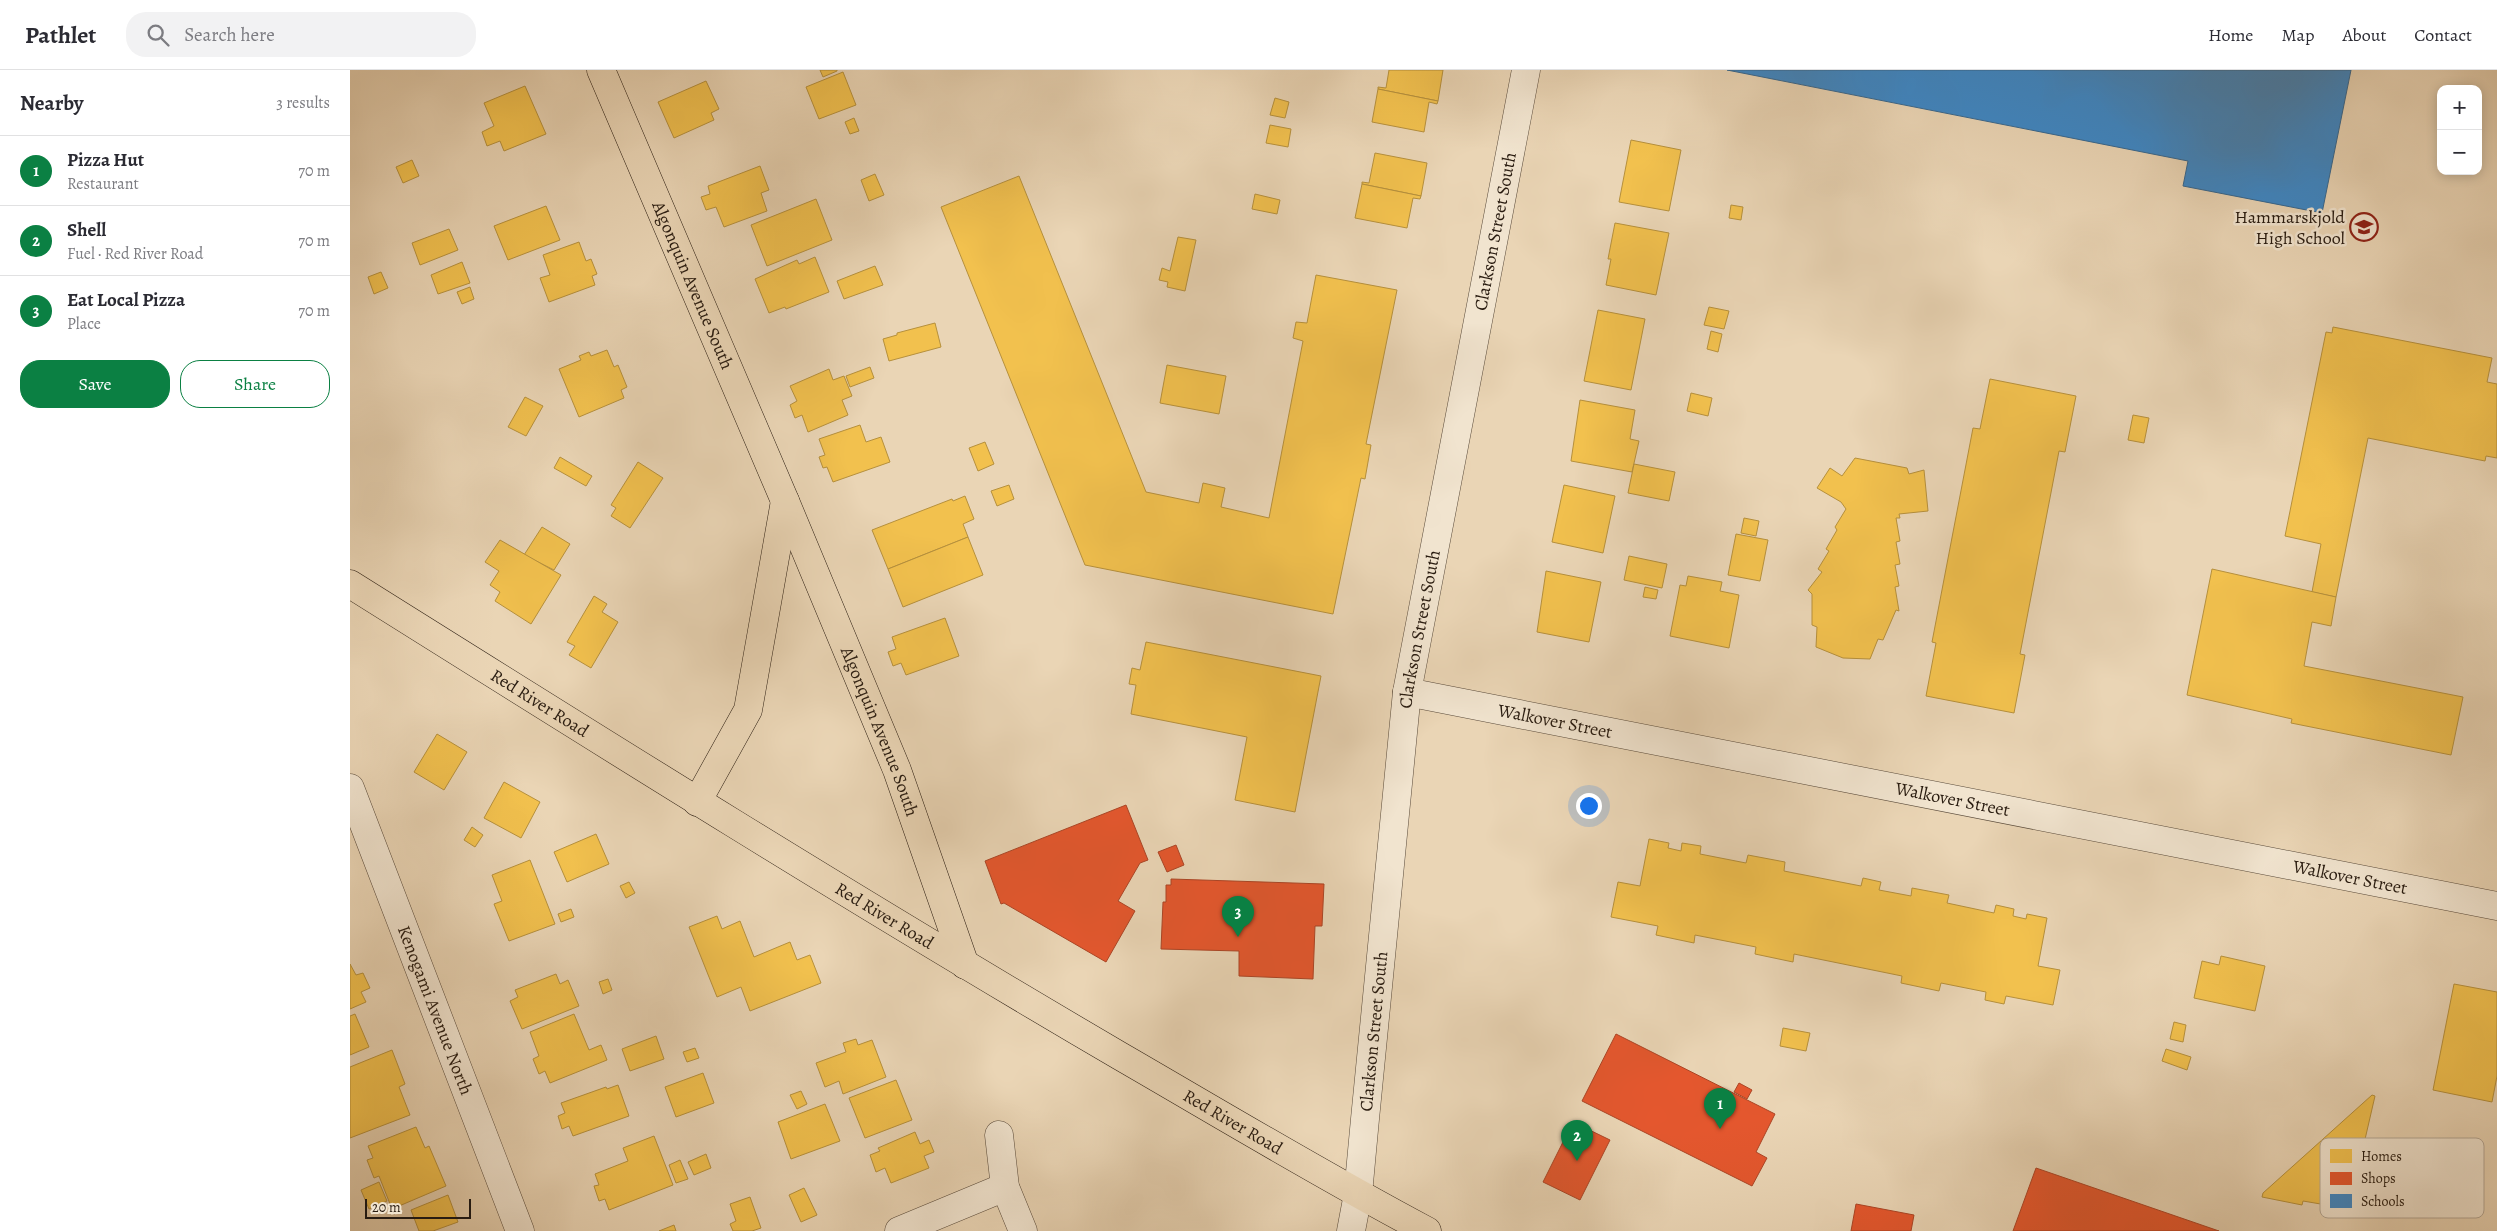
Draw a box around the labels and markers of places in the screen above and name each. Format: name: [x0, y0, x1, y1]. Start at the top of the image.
place label: Hammarskjold High School: [2234, 205, 2346, 250]
school or university icon: Hammarskjold High School: [2349, 212, 2379, 242]
pin: 3: [1222, 896, 1254, 937]
pin: 1: [1704, 1088, 1736, 1129]
pin: 2: [1561, 1120, 1593, 1161]

